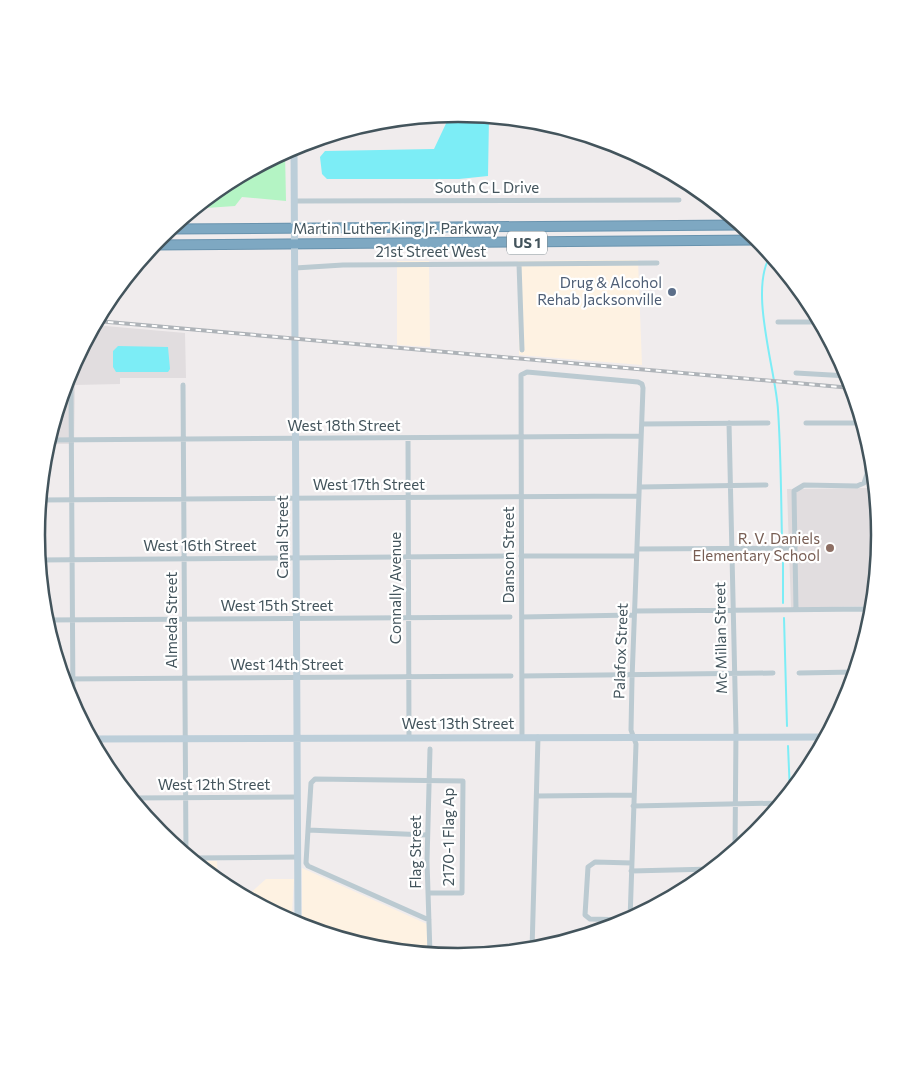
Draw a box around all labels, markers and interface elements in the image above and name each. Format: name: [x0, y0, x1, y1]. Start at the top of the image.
street label: South C L Drive: [435, 178, 539, 196]
street label: Martin Luther King Jr. Parkway: [293, 219, 499, 237]
road number: US 1: [507, 232, 547, 254]
street label: 21st Street West: [376, 242, 486, 260]
place label: Drug & Alcohol Rehab Jacksonville: [537, 273, 662, 308]
marker: Drug & Alcohol Rehab Jacksonville: [666, 286, 678, 298]
street label: West 18th Street: [287, 416, 401, 434]
street label: West 17th Street: [313, 475, 425, 493]
street label: Canal Street: [273, 495, 291, 579]
street label: Danson Street: [499, 506, 517, 604]
place label: R. V. Daniels Elementary School: [693, 529, 820, 564]
street label: Connally Avenue: [386, 532, 404, 644]
street label: West 16th Street: [143, 536, 257, 554]
marker: R. V. Daniels Elementary School: [824, 542, 836, 554]
street label: Almeda Street: [162, 572, 180, 668]
street label: Mc Millan Street: [710, 582, 730, 694]
street label: West 15th Street: [220, 596, 334, 614]
street label: Palafox Street: [609, 603, 631, 699]
street label: West 14th Street: [230, 655, 344, 673]
street label: West 13th Street: [402, 714, 514, 732]
street label: West 12th Street: [158, 775, 270, 793]
street label: 2170-1 Flag Ap: [439, 788, 457, 886]
street label: Flag Street: [406, 815, 424, 889]

